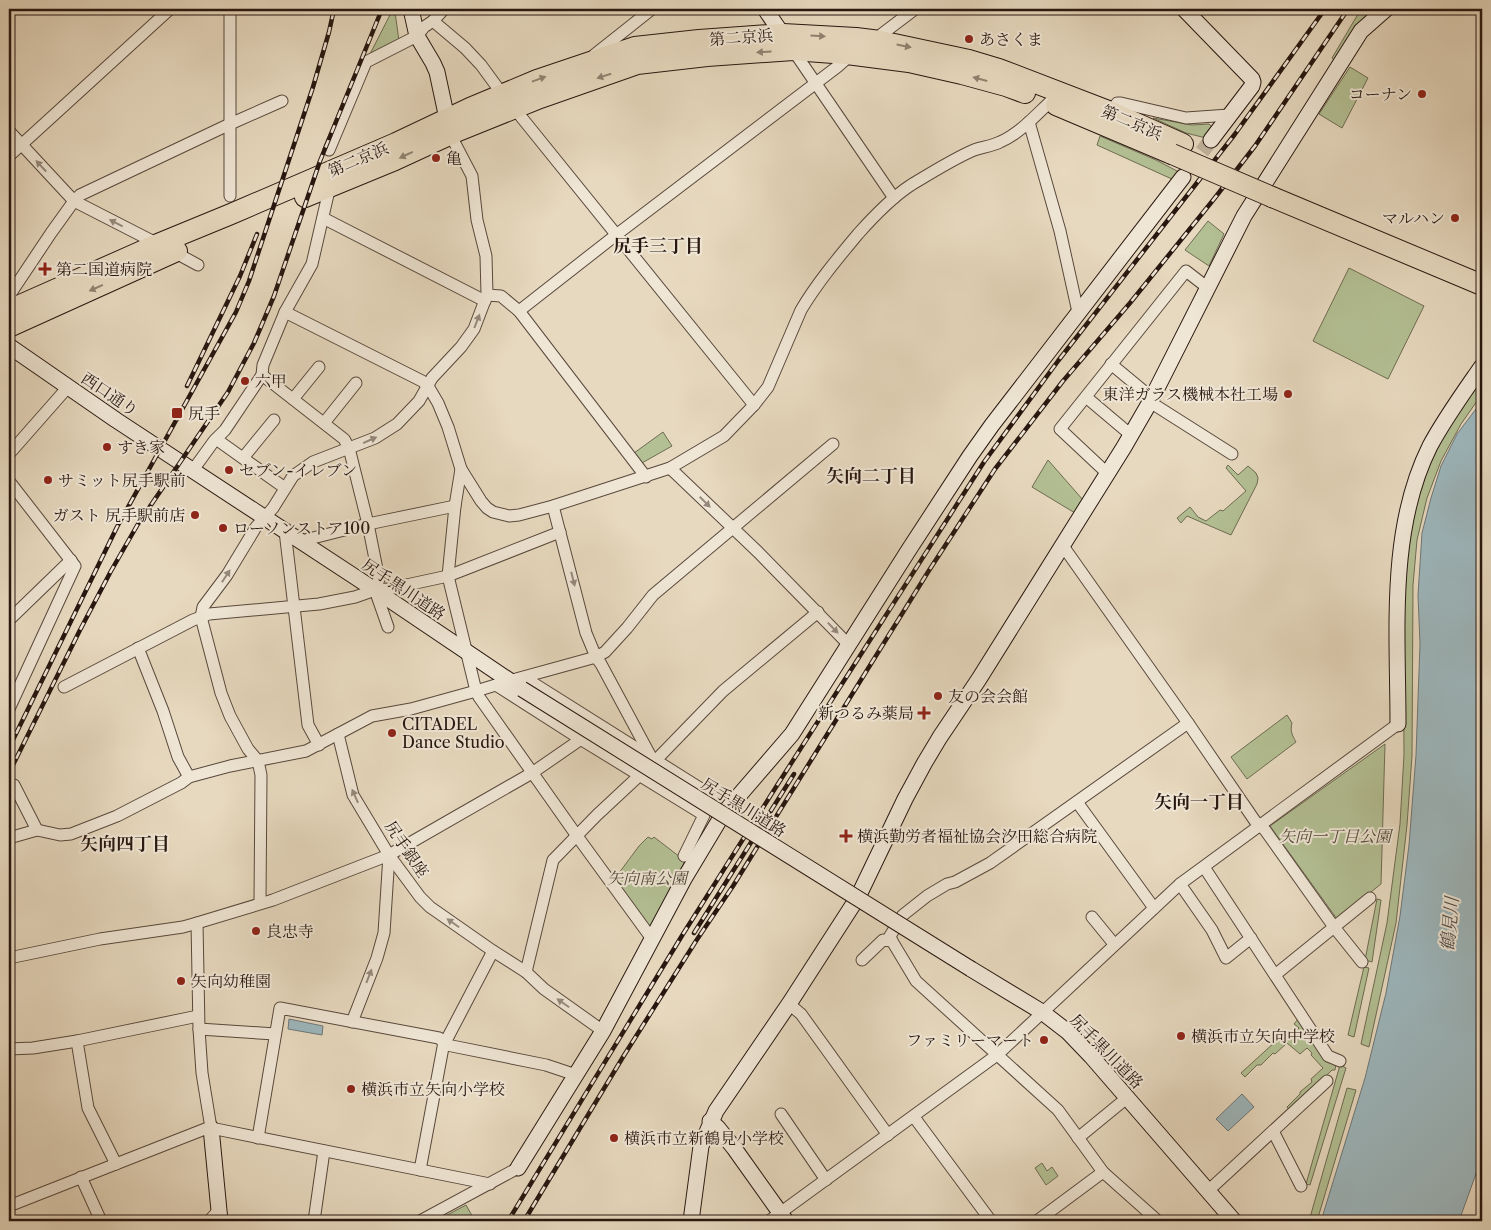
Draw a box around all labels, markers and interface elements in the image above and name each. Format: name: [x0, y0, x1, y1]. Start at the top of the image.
street label: 第二京浜: [708, 25, 774, 49]
place label: あさくま: [979, 29, 1043, 49]
one-way arrow: [811, 33, 827, 41]
marker: あさくま: [963, 33, 975, 45]
one-way arrow: [897, 42, 913, 50]
one-way arrow: [755, 49, 771, 57]
one-way arrow: [596, 72, 611, 80]
one-way arrow: [973, 74, 988, 82]
one-way arrow: [532, 75, 547, 83]
place label: コーナン: [1349, 84, 1412, 104]
marker: コーナン: [1416, 88, 1428, 100]
street label: 第二京浜: [1099, 100, 1165, 144]
street label: 第二京浜: [325, 137, 391, 181]
place label: 亀: [446, 148, 462, 168]
one-way arrow: [399, 151, 413, 159]
marker: 亀: [430, 152, 442, 164]
one-way arrow: [35, 160, 47, 172]
place label: マルハン: [1382, 208, 1445, 228]
marker: マルハン: [1449, 212, 1461, 224]
one-way arrow: [109, 219, 123, 227]
district label: 尻手三丁目: [613, 235, 703, 257]
place label: 第二国道病院: [56, 259, 152, 279]
marker: 第二国道病院: [38, 262, 52, 276]
one-way arrow: [89, 284, 103, 292]
one-way arrow: [473, 313, 481, 328]
street label: 西口通り: [78, 368, 142, 420]
place label: 六甲: [255, 371, 287, 391]
marker: 六甲: [239, 375, 251, 387]
place label: 東洋ガラス機械本社工場: [1102, 384, 1278, 404]
marker: 東洋ガラス機械本社工場: [1282, 388, 1294, 400]
place label: 尻手: [188, 403, 220, 423]
marker: 尻手: [170, 406, 184, 420]
one-way arrow: [363, 435, 377, 443]
place label: すき家: [117, 437, 165, 457]
marker: すき家: [101, 441, 113, 453]
place label: セブン-イレブン: [239, 460, 357, 480]
marker: セブン-イレブン: [223, 464, 235, 476]
district label: 矢向二丁目: [826, 465, 916, 487]
place label: サミット尻手駅前: [58, 470, 186, 490]
marker: サミット尻手駅前: [42, 474, 54, 486]
one-way arrow: [699, 496, 711, 508]
place label: ガスト 尻手駅前店: [53, 505, 185, 525]
marker: ガスト 尻手駅前店: [189, 509, 201, 521]
place label: ローソンストア100: [233, 518, 370, 538]
marker: ローソンストア100: [217, 522, 229, 534]
street label: 尻手黒川道路: [359, 554, 449, 624]
one-way arrow: [221, 569, 231, 583]
one-way arrow: [569, 572, 577, 587]
one-way arrow: [827, 622, 839, 634]
place label: 友の会会館: [948, 686, 1028, 706]
marker: 友の会会館: [932, 690, 944, 702]
place label: 新つるみ薬局: [818, 703, 914, 723]
marker: 新つるみ薬局: [918, 707, 930, 719]
place label: CITADEL Dance Studio: [402, 714, 505, 752]
marker: CITADEL Dance Studio: [386, 727, 398, 739]
street label: 尻手黒川道路: [698, 773, 790, 841]
one-way arrow: [351, 789, 359, 803]
district label: 矢向一丁目: [1154, 791, 1244, 813]
street label: 尻手銀座: [381, 817, 433, 881]
place label: 横浜勤労者福祉協会汐田総合病院: [857, 826, 1097, 846]
park label: 矢向一丁目公園: [1279, 826, 1394, 846]
marker: 横浜勤労者福祉協会汐田総合病院: [839, 829, 853, 843]
district label: 矢向四丁目: [80, 833, 170, 855]
park label: 矢向南公園: [607, 868, 690, 888]
water label: 鶴見川: [1437, 894, 1463, 952]
one-way arrow: [446, 918, 460, 928]
place label: 良忠寺: [266, 921, 314, 941]
marker: 良忠寺: [250, 925, 262, 937]
one-way arrow: [366, 969, 374, 983]
place label: 矢向幼稚園: [191, 971, 271, 991]
marker: 矢向幼稚園: [175, 975, 187, 987]
one-way arrow: [556, 998, 570, 1008]
street label: 尻手黒川道路: [1066, 1010, 1148, 1092]
place label: 横浜市立矢向中学校: [1191, 1026, 1335, 1046]
place label: ファミリーマート: [906, 1030, 1034, 1050]
marker: 横浜市立矢向中学校: [1175, 1030, 1187, 1042]
marker: ファミリーマート: [1038, 1034, 1050, 1046]
place label: 横浜市立矢向小学校: [361, 1079, 505, 1099]
marker: 横浜市立矢向小学校: [345, 1083, 357, 1095]
place label: 横浜市立新鶴見小学校: [624, 1128, 784, 1148]
marker: 横浜市立新鶴見小学校: [608, 1132, 620, 1144]

